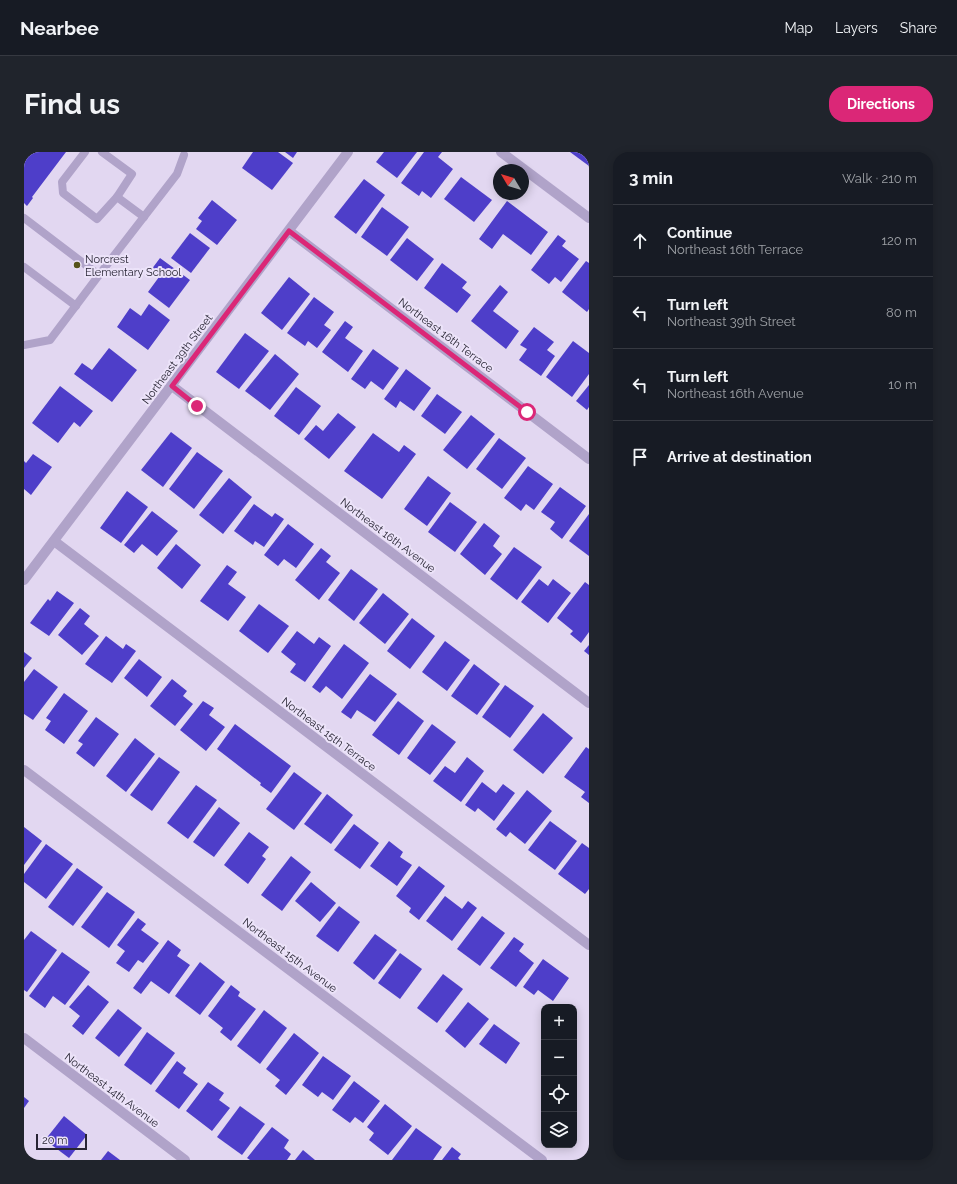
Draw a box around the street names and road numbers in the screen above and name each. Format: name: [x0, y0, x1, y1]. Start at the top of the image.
street label: Northeast 16th Terrace: [396, 296, 496, 376]
street label: Northeast 39th Street: [139, 312, 216, 407]
street label: Northeast 16th Avenue: [338, 495, 438, 576]
street label: Northeast 15th Terrace: [279, 695, 379, 774]
street label: Northeast 15th Avenue: [240, 916, 340, 996]
street label: Northeast 14th Avenue: [62, 1051, 162, 1131]

